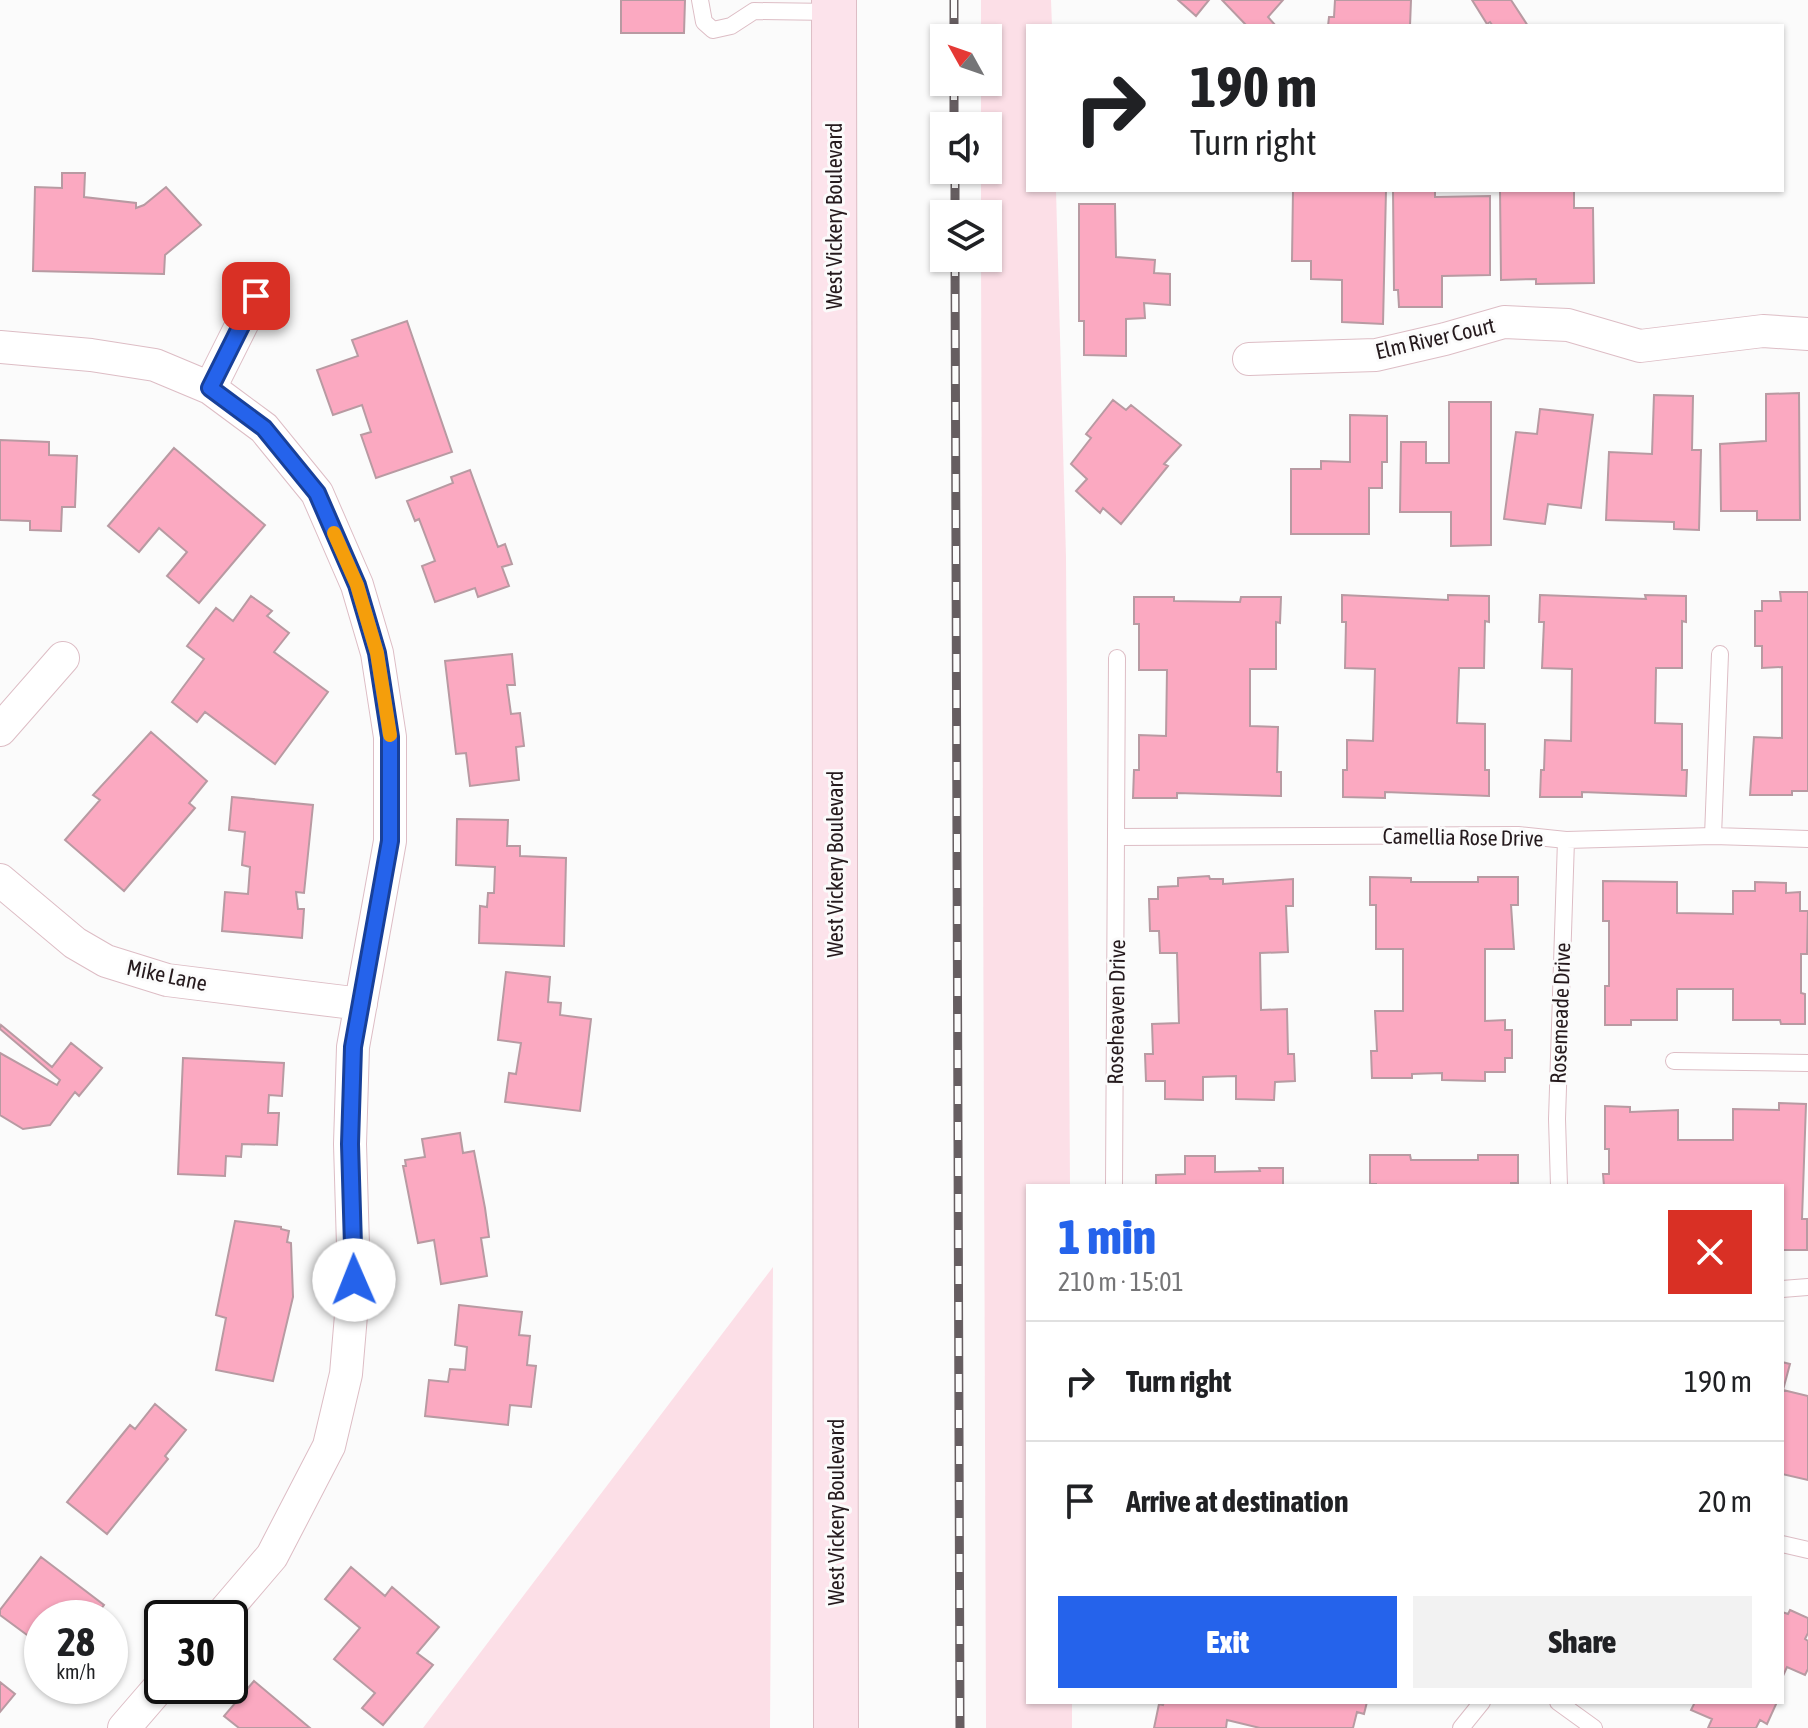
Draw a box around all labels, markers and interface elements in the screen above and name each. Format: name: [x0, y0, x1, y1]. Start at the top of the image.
north arrow: [930, 24, 1002, 96]
map controls: [930, 24, 1002, 272]
text: 190 m: [1190, 55, 1317, 119]
icon: right: [1058, 56, 1162, 160]
button: sound: [930, 112, 1002, 184]
text: Turn right: [1190, 121, 1317, 163]
street label: West Vickery Boulevard: [821, 123, 847, 309]
button: layers: [930, 200, 1002, 272]
pin: [222, 262, 290, 330]
icon: arrive: [234, 274, 278, 318]
street label: Elm River Court: [1373, 312, 1497, 364]
street label: West Vickery Boulevard: [822, 771, 848, 957]
street label: Camellia Rose Drive: [1382, 823, 1544, 851]
street label: Roseheaven Drive: [1102, 939, 1130, 1085]
street label: Rosemeade Drive: [1545, 942, 1575, 1084]
street label: Mike Lane: [124, 954, 210, 996]
text: 1 min: [1058, 1209, 1156, 1264]
button: close: [1668, 1210, 1752, 1294]
position arrow: [312, 1238, 396, 1322]
text: 210 m · 15:01: [1058, 1267, 1184, 1297]
icon: right: [1058, 1359, 1102, 1403]
text: Turn right: [1126, 1364, 1232, 1398]
text: 190 m: [1684, 1364, 1752, 1398]
street label: West Vickery Boulevard: [823, 1419, 849, 1605]
icon: arrive: [1058, 1479, 1102, 1523]
text: Arrive at destination: [1126, 1484, 1348, 1518]
text: 20 m: [1698, 1484, 1752, 1518]
button: Exit: [1058, 1596, 1397, 1688]
button: Share: [1413, 1596, 1752, 1688]
speed limit sign: 30: [144, 1600, 248, 1704]
text: 28: [57, 1619, 95, 1664]
text: km/h: [56, 1660, 96, 1683]

